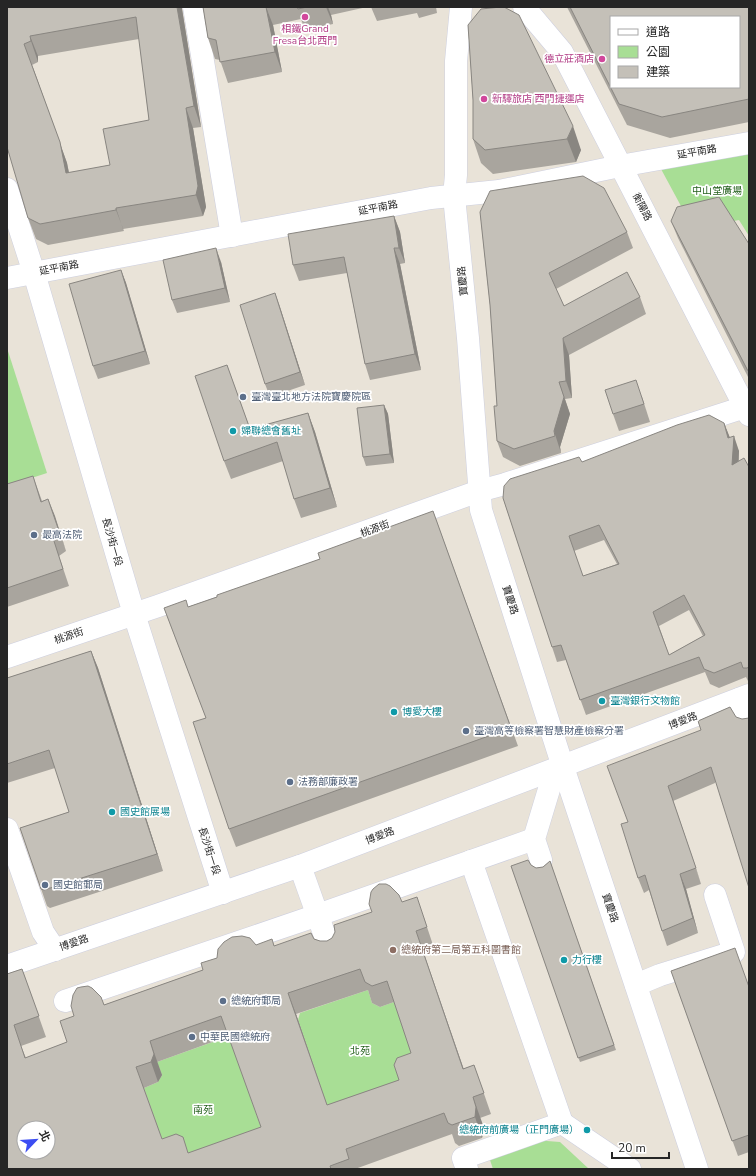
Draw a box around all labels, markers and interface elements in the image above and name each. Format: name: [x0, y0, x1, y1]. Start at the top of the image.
marker: 相鐵Grand Fresa台北西門: [300, 12, 310, 22]
legend: [610, 16, 740, 88]
place label: 相鐵Grand Fresa台北西門: [273, 22, 337, 48]
text: 道路: [646, 24, 670, 40]
text: 公園: [646, 44, 670, 60]
place label: 德立莊酒店: [544, 52, 594, 66]
marker: 德立莊酒店: [597, 54, 607, 64]
text: 建築: [646, 64, 670, 80]
place label: 新驛旅店 西門捷運店: [492, 92, 585, 106]
marker: 新驛旅店 西門捷運店: [479, 94, 489, 104]
street label: 延平南路: [676, 142, 718, 162]
park label: 中山堂廣場: [692, 184, 742, 198]
street label: 衡陽路: [629, 190, 655, 224]
street label: 延平南路: [357, 197, 399, 219]
street label: 延平南路: [38, 257, 80, 279]
street label: 寶慶路: [454, 265, 472, 297]
place label: 臺灣臺北地方法院寶慶院區: [251, 390, 371, 404]
marker: 臺灣臺北地方法院寶慶院區: [238, 392, 248, 402]
place label: 婦聯總會舊址: [241, 424, 301, 438]
marker: 婦聯總會舊址: [228, 426, 238, 436]
street label: 長沙街一段: [98, 516, 126, 568]
street label: 桃源街: [359, 517, 391, 541]
place label: 最高法院: [42, 528, 82, 542]
marker: 最高法院: [29, 530, 39, 540]
street label: 寶慶路: [499, 584, 521, 616]
street label: 桃源街: [53, 624, 85, 648]
place label: 臺灣銀行文物館: [610, 694, 680, 708]
marker: 臺灣銀行文物館: [597, 696, 607, 706]
place label: 博愛大樓: [402, 705, 442, 719]
marker: 博愛大樓: [389, 707, 399, 717]
street label: 博愛路: [666, 709, 700, 733]
place label: 臺灣高等檢察署智慧財產檢察分署: [474, 724, 624, 738]
marker: 臺灣高等檢察署智慧財產檢察分署: [461, 726, 471, 736]
place label: 法務部廉政署: [298, 775, 358, 789]
marker: 法務部廉政署: [285, 777, 295, 787]
place label: 國史館展場: [120, 805, 170, 819]
marker: 國史館展場: [107, 807, 117, 817]
street label: 博愛路: [363, 824, 397, 848]
street label: 長沙街一段: [195, 825, 223, 877]
place label: 國史館郵局: [53, 878, 103, 892]
marker: 國史館郵局: [40, 880, 50, 890]
street label: 寶慶路: [598, 892, 622, 924]
street label: 博愛路: [58, 931, 90, 955]
place label: 總統府第二局第五科圖書館: [401, 943, 521, 957]
marker: 總統府第二局第五科圖書館: [388, 945, 398, 955]
place label: 力行樓: [572, 953, 602, 967]
marker: 力行樓: [559, 955, 569, 965]
place label: 總統府郵局: [231, 994, 281, 1008]
marker: 總統府郵局: [218, 996, 228, 1006]
place label: 中華民國總統府: [200, 1030, 270, 1044]
marker: 中華民國總統府: [187, 1032, 197, 1042]
park label: 北苑: [350, 1044, 370, 1058]
park label: 南苑: [193, 1103, 213, 1117]
north arrow: [16, 1120, 56, 1160]
place label: 總統府前廣場（正門廣場）: [459, 1123, 579, 1137]
marker: 總統府前廣場（正門廣場）: [582, 1125, 592, 1135]
text: 北: [35, 1128, 54, 1144]
scale bar: [612, 1134, 669, 1160]
text: 20 m: [618, 1140, 646, 1156]

